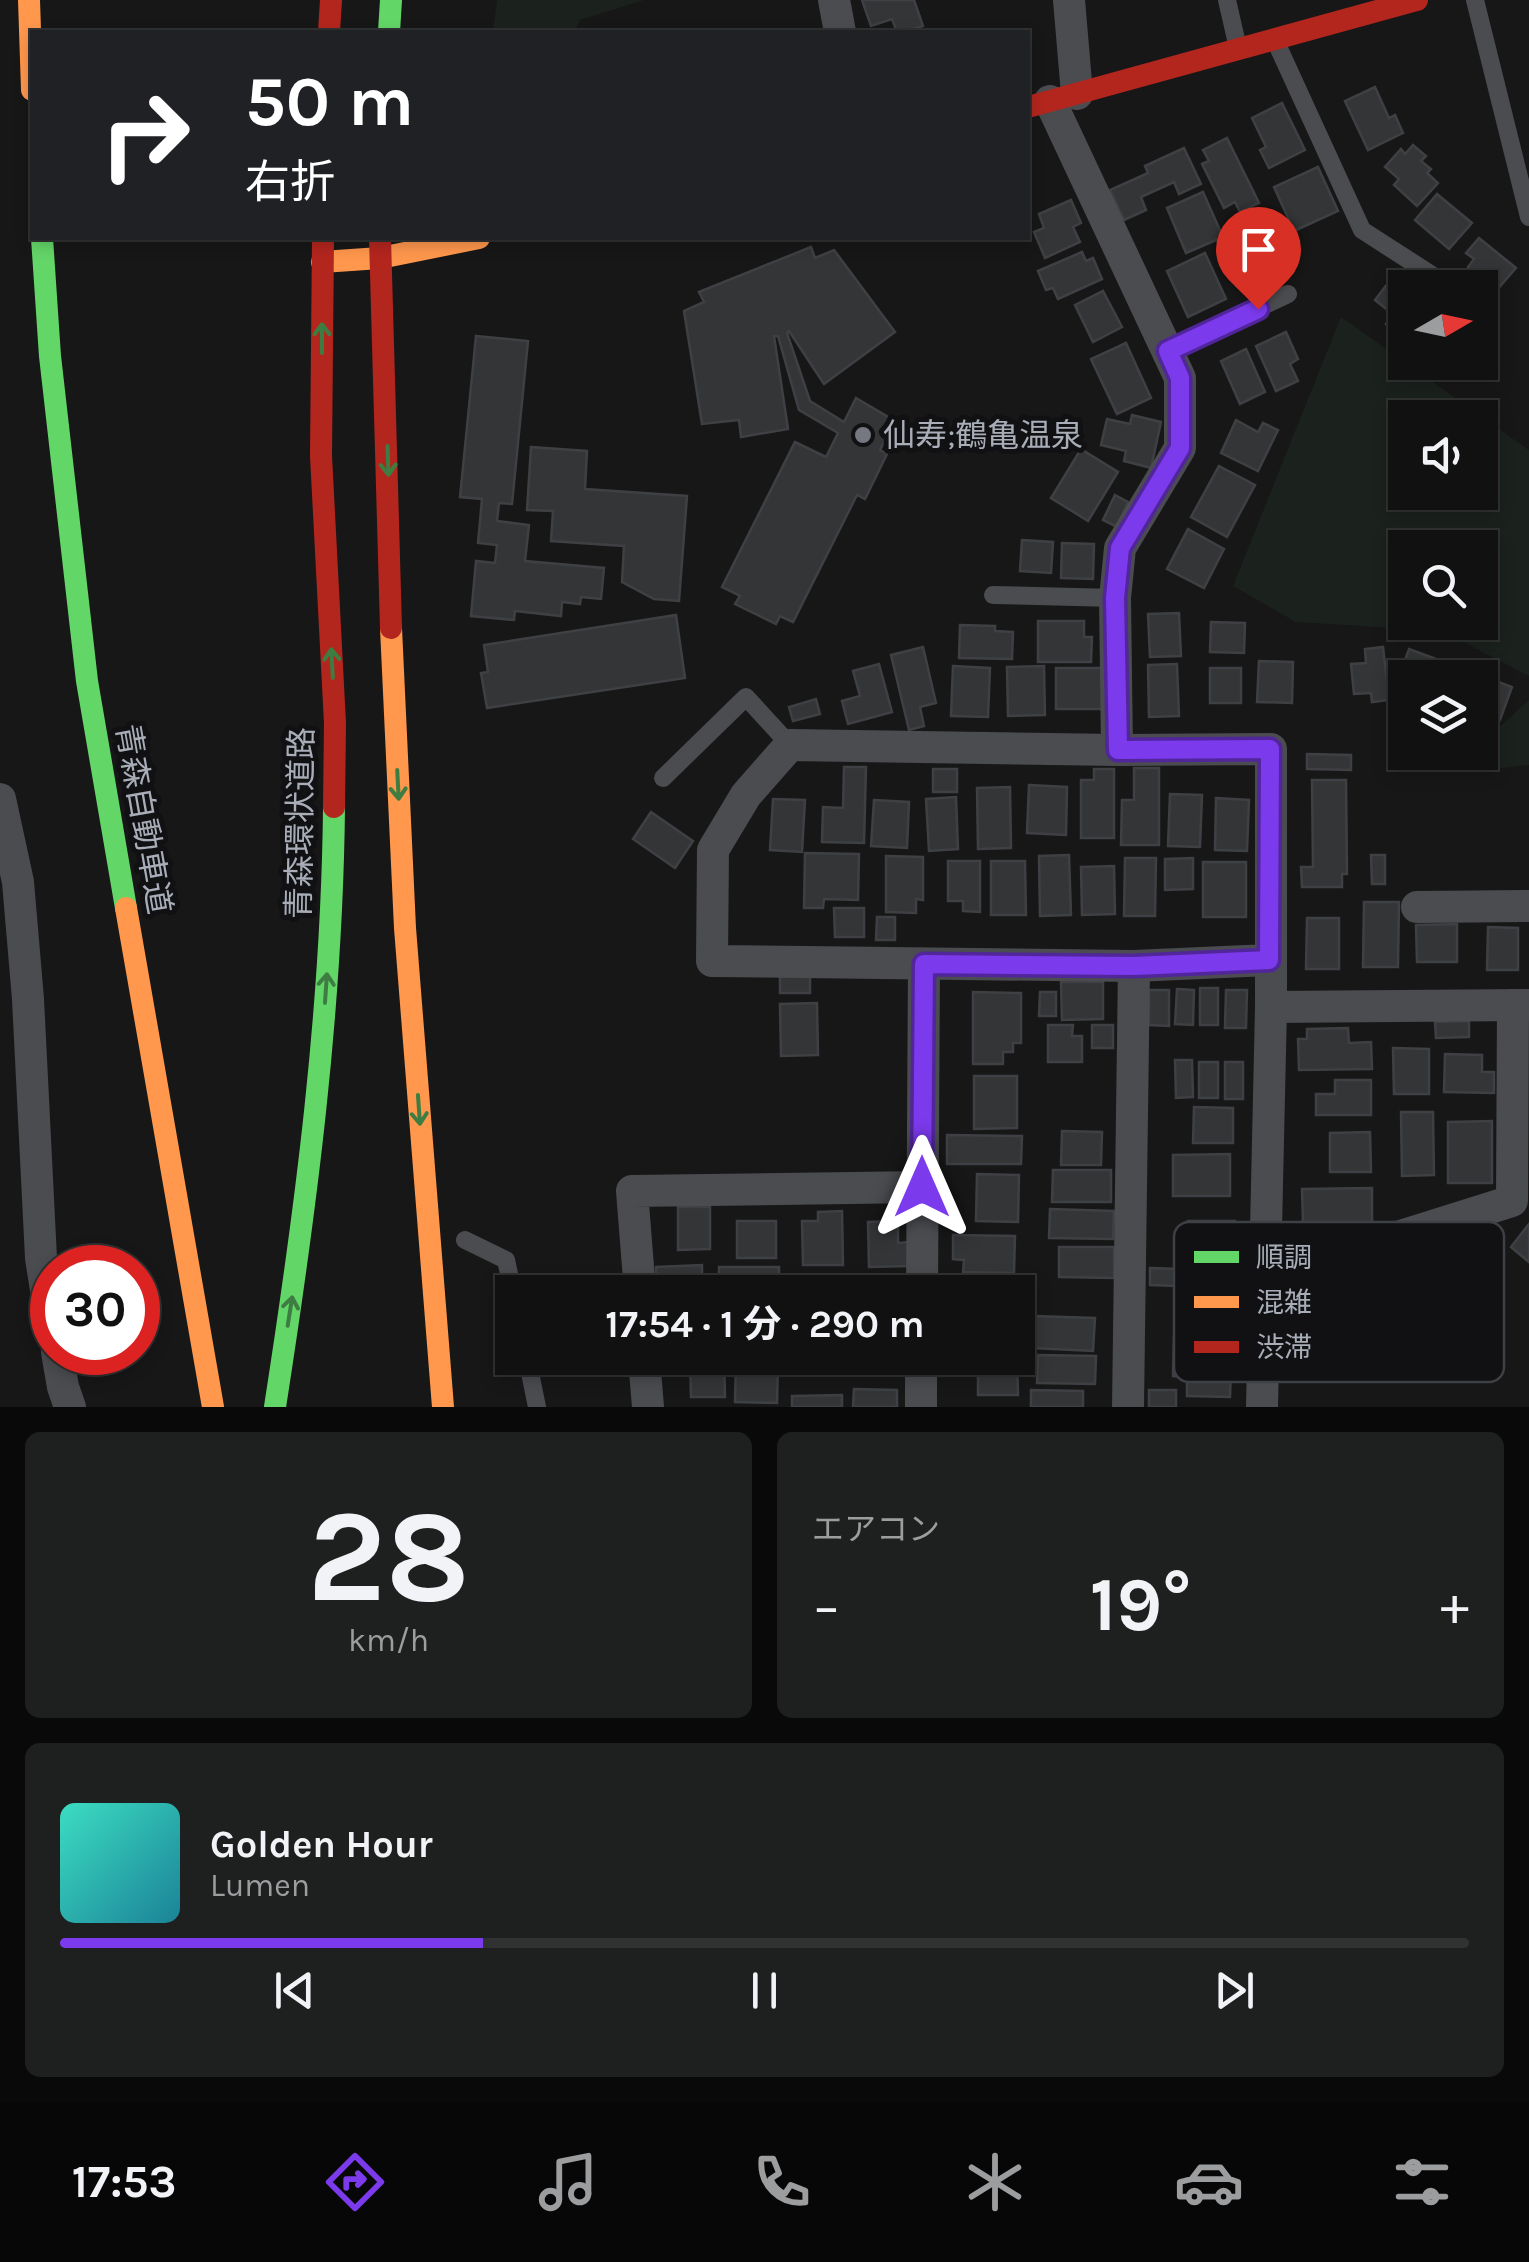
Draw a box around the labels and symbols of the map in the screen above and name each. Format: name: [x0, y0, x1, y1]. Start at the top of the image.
pin: [1216, 207, 1301, 310]
north arrow: [1388, 270, 1498, 380]
one-way arrow: [312, 323, 332, 356]
place label: 仙寿;鶴亀温泉: [883, 417, 1083, 454]
marker: 仙寿;鶴亀温泉: [852, 424, 874, 446]
one-way arrow: [378, 444, 397, 476]
one-way arrow: [322, 648, 341, 680]
street label: 青森自動車道: [109, 721, 178, 917]
street label: 青森環状道路: [280, 727, 321, 919]
one-way arrow: [389, 769, 408, 801]
one-way arrow: [317, 972, 336, 1004]
one-way arrow: [410, 1093, 429, 1125]
position arrow: [870, 1135, 974, 1239]
legend: [1174, 1222, 1504, 1382]
text: 順調: [1256, 1241, 1312, 1274]
speed limit sign: 30: [30, 1245, 160, 1375]
text: 混雑: [1256, 1286, 1312, 1319]
one-way arrow: [281, 1295, 300, 1327]
text: 渋滞: [1256, 1331, 1312, 1364]

